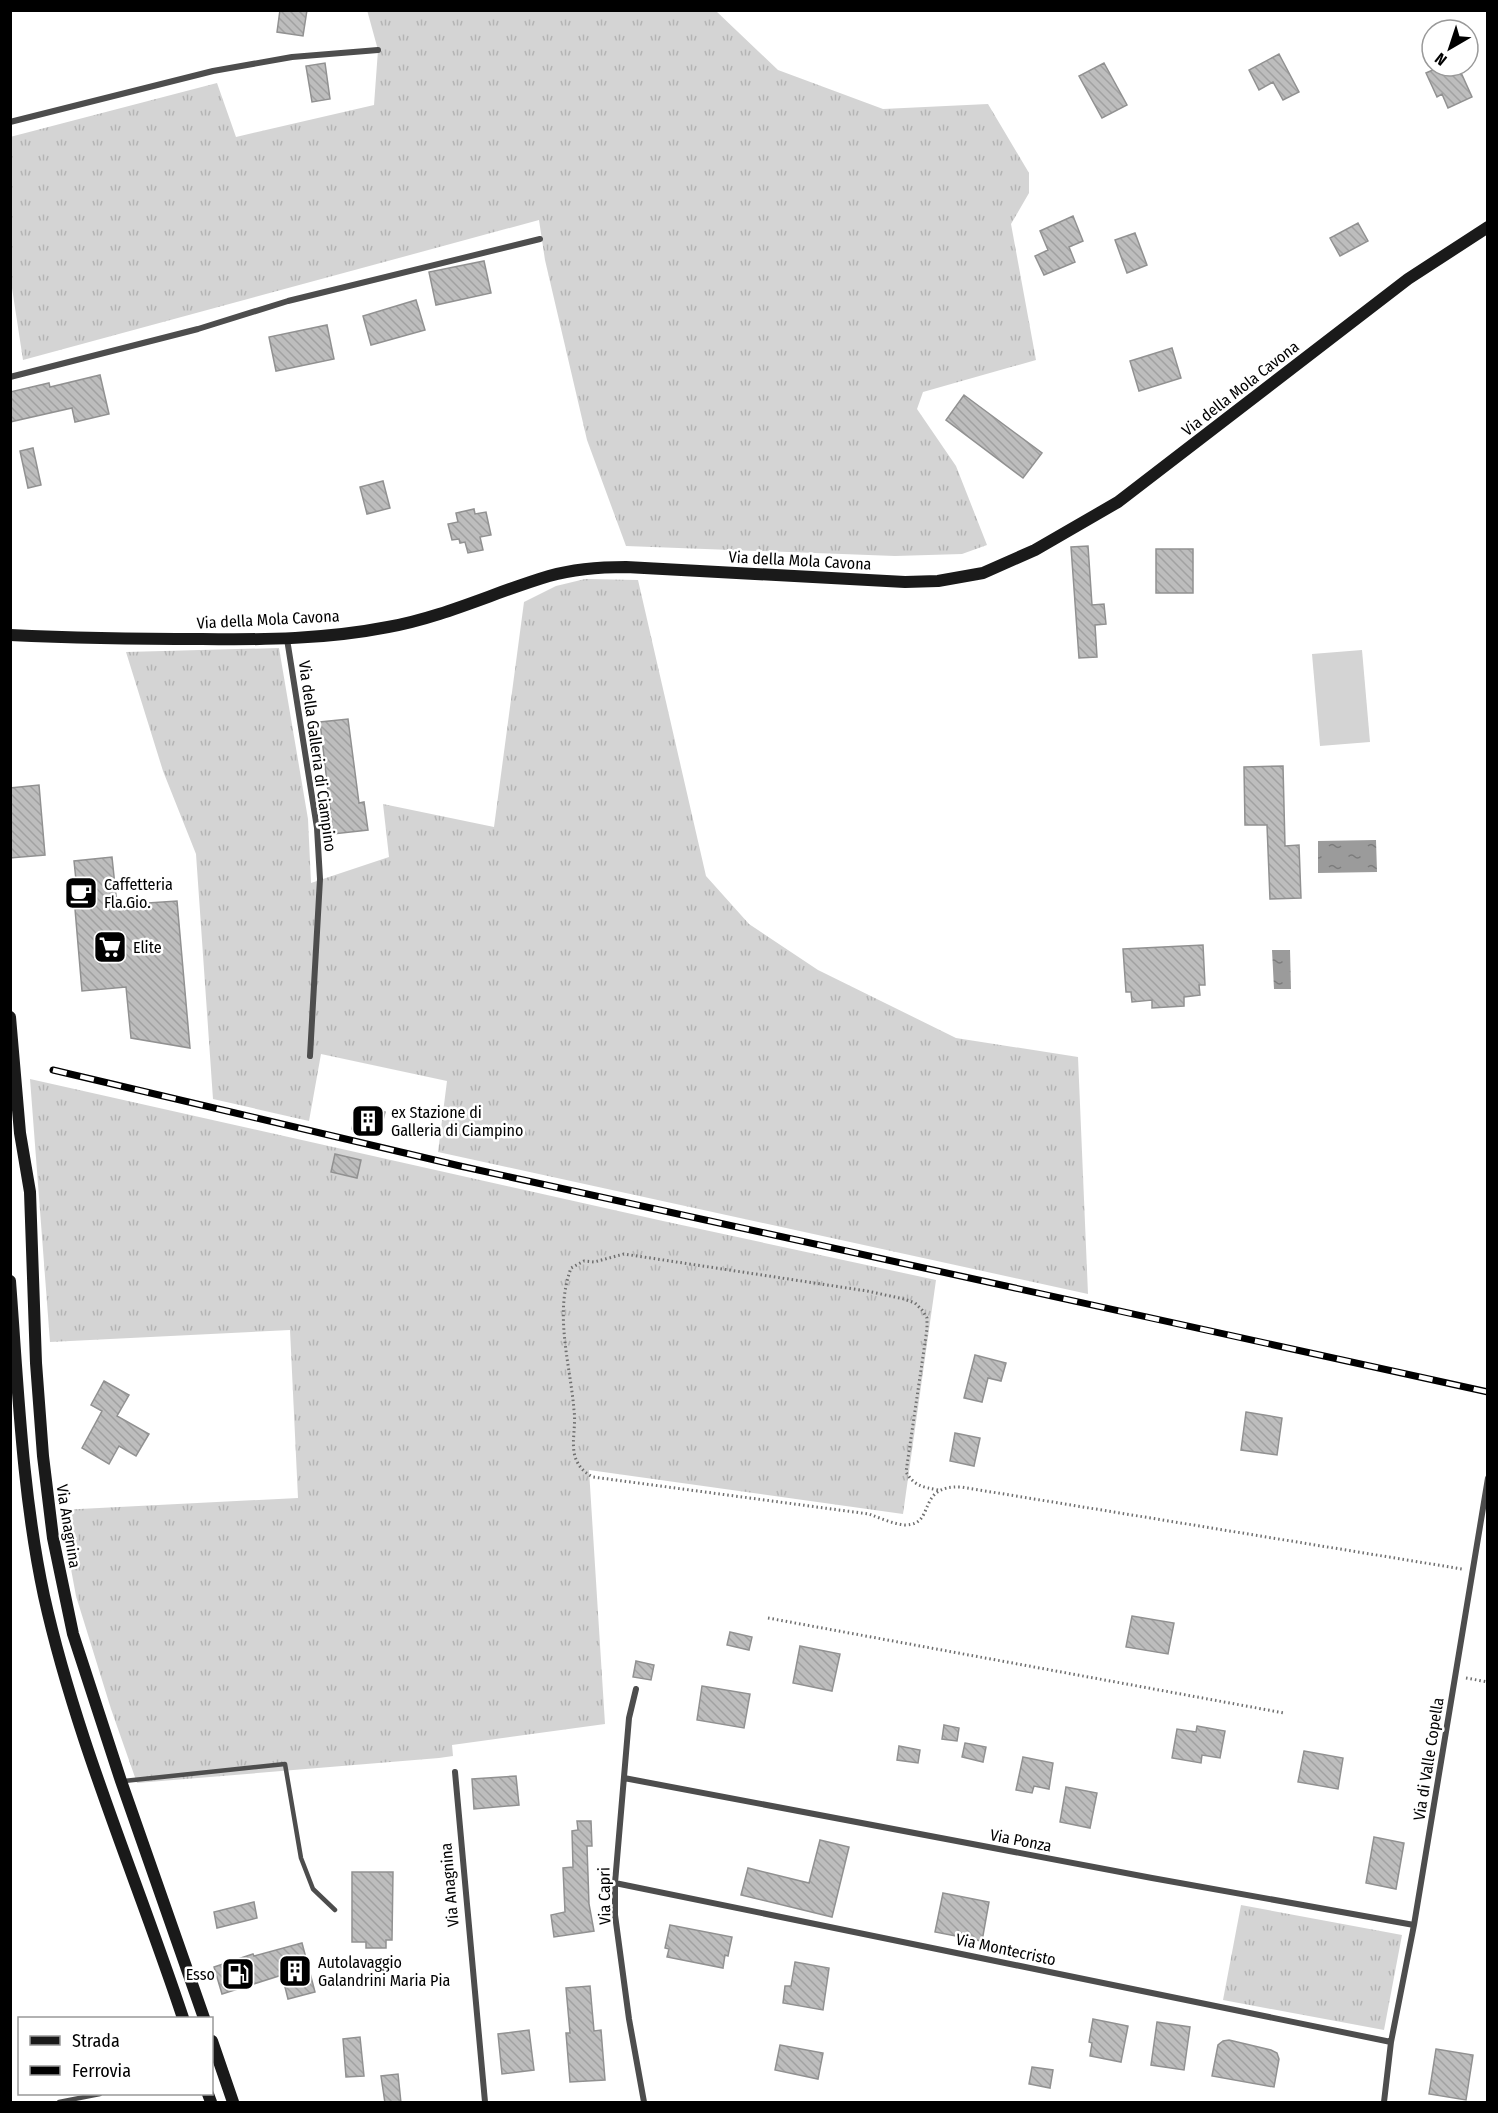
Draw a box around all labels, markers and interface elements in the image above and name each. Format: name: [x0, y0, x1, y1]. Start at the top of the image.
north arrow: [1420, 18, 1480, 78]
text: N: [1431, 49, 1451, 70]
street label: Via della Mola Cavona: [1178, 337, 1303, 440]
street label: Via della Mola Cavona: [728, 547, 872, 574]
street label: Via della Mola Cavona: [196, 606, 340, 633]
street label: Via della Galleria di Ciampino: [295, 659, 340, 853]
cafe icon: Caffetteria Fla.Gio.: [63, 875, 99, 911]
place label: Caffetteria Fla.Gio.: [104, 875, 173, 912]
supermarket icon: Elite: [92, 929, 128, 965]
place label: Elite: [133, 938, 162, 957]
building icon: ex Stazione di Galleria di Ciampino: [350, 1103, 386, 1139]
place label: ex Stazione di Galleria di Ciampino: [391, 1103, 523, 1140]
street label: Via Anagnina: [53, 1483, 85, 1569]
street label: Via di Valle Copella: [1409, 1696, 1448, 1822]
street label: Via Ponza: [988, 1825, 1054, 1856]
street label: Via Anagnina: [436, 1842, 463, 1928]
street label: Via Capri: [594, 1867, 615, 1925]
street label: Via Montecristo: [954, 1930, 1058, 1969]
building icon: Autolavaggio Galandrini Maria Pia: [277, 1953, 313, 1989]
place label: Autolavaggio Galandrini Maria Pia: [318, 1953, 451, 1990]
fuel station icon: Esso: [220, 1956, 256, 1992]
place label: Esso: [186, 1965, 215, 1984]
legend: [18, 2017, 213, 2095]
text: Strada: [72, 2030, 120, 2052]
text: Ferrovia: [72, 2060, 131, 2082]

